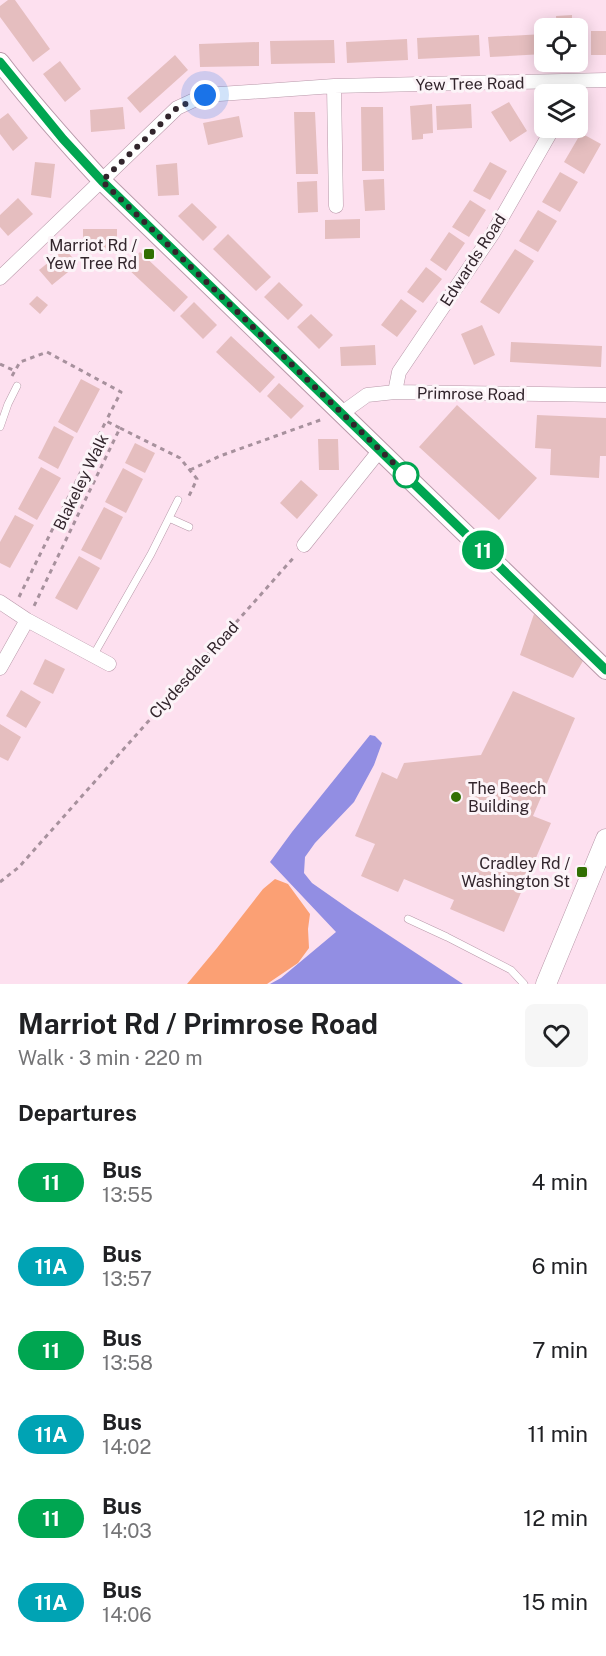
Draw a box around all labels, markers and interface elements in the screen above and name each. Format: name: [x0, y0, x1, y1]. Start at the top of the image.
map controls: [534, 18, 588, 138]
button: locate: [534, 18, 588, 72]
street label: Yew Tree Road: [415, 74, 525, 94]
your location: [190, 80, 220, 110]
button: layers: [534, 84, 588, 138]
street label: Edwards Road: [436, 210, 510, 310]
place label: Marriot Rd / Yew Tree Rd: [46, 236, 137, 273]
marker: Marriot Rd / Yew Tree Rd: [142, 247, 156, 261]
street label: Primrose Road: [417, 384, 525, 404]
street label: Blakeley Walk: [50, 431, 112, 533]
unlabelled marker: [393, 462, 419, 488]
line badge: 11: [456, 530, 510, 570]
text: 11: [474, 538, 492, 563]
street label: Clydesdale Road: [145, 618, 243, 722]
place label: The Beech Building: [468, 779, 546, 816]
marker: The Beech Building: [449, 790, 463, 804]
place label: Cradley Rd / Washington St: [461, 854, 570, 891]
marker: Cradley Rd / Washington St: [575, 865, 589, 879]
button: heart: [525, 1004, 588, 1067]
text: Marriot Rd / Primrose Road: [18, 1007, 378, 1040]
text: Walk · 3 min · 220 m: [18, 1046, 202, 1070]
text: Departures: [18, 1100, 137, 1126]
text: Bus: [102, 1157, 142, 1183]
text: 4 min: [532, 1169, 588, 1195]
text: 11: [42, 1170, 60, 1195]
text: 13:55: [102, 1183, 153, 1207]
text: Bus: [102, 1241, 142, 1267]
text: 6 min: [532, 1253, 588, 1279]
text: 11A: [34, 1254, 68, 1279]
text: 13:57: [102, 1267, 152, 1291]
text: Bus: [102, 1325, 142, 1351]
text: 7 min: [532, 1337, 588, 1363]
text: 11: [42, 1338, 60, 1363]
text: 13:58: [102, 1351, 153, 1375]
text: Bus: [102, 1409, 142, 1435]
text: 11 min: [527, 1421, 588, 1447]
text: 11A: [34, 1422, 68, 1447]
text: 14:02: [102, 1435, 151, 1459]
text: Bus: [102, 1493, 142, 1519]
text: 12 min: [523, 1505, 588, 1531]
text: 11: [42, 1506, 60, 1531]
text: 14:03: [102, 1519, 152, 1543]
text: Bus: [102, 1577, 142, 1603]
text: 15 min: [522, 1589, 588, 1615]
text: 11A: [34, 1590, 68, 1615]
text: 14:06: [102, 1603, 152, 1627]

